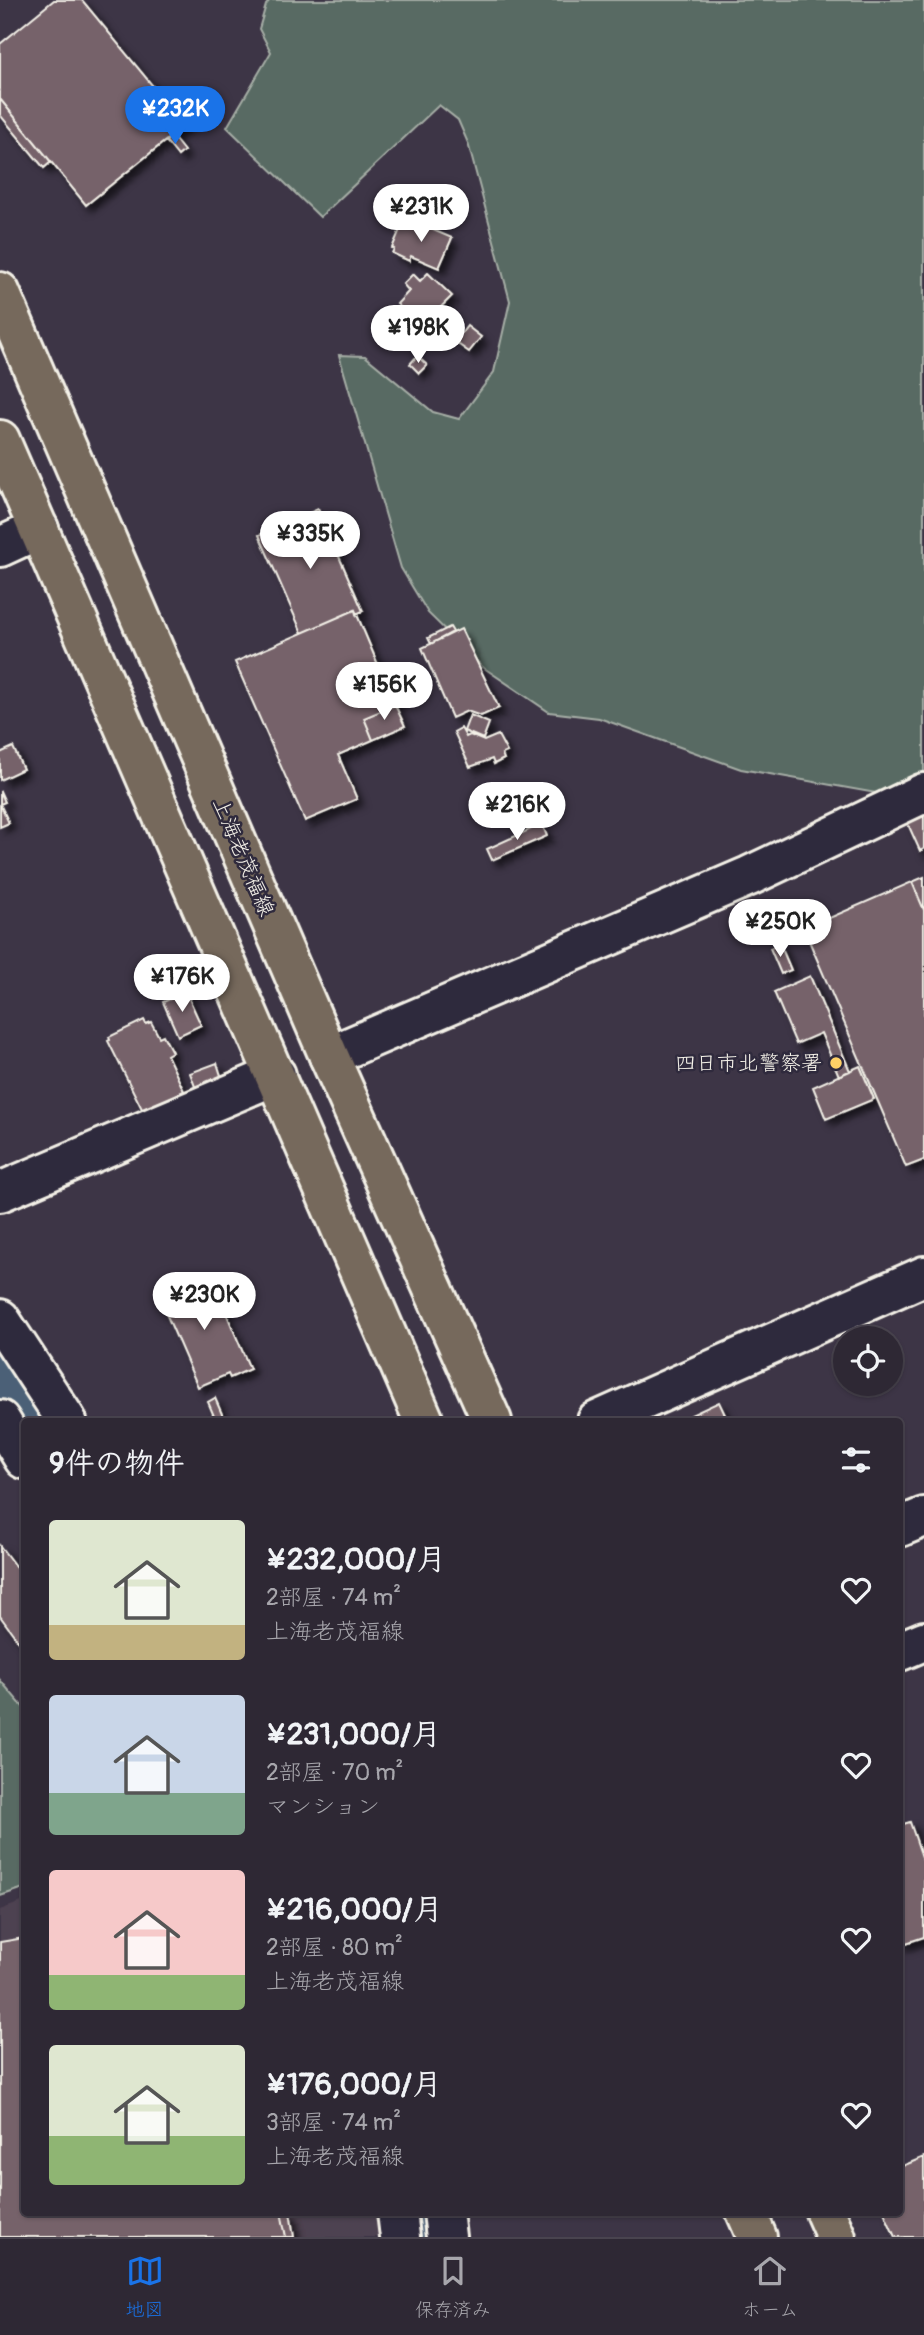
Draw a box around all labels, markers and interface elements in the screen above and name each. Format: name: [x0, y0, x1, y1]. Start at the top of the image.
pin: ¥232K: [126, 86, 224, 146]
text: ¥232K: [141, 94, 209, 123]
pin: ¥231K: [372, 184, 470, 244]
text: ¥231K: [389, 192, 453, 221]
pin: ¥198K: [369, 306, 467, 365]
text: ¥198K: [387, 313, 449, 342]
pin: ¥335K: [261, 512, 359, 571]
text: ¥335K: [276, 519, 344, 548]
pin: ¥156K: [335, 662, 433, 722]
text: ¥156K: [352, 670, 416, 699]
pin: ¥216K: [468, 782, 566, 842]
text: ¥216K: [484, 790, 550, 819]
street label: 上海老茂福線: [206, 794, 280, 920]
pin: ¥250K: [731, 900, 829, 959]
text: ¥250K: [745, 907, 815, 936]
pin: ¥176K: [133, 954, 231, 1014]
text: ¥176K: [150, 962, 214, 991]
place label: 四日市北警察署: [675, 1050, 822, 1077]
marker: 四日市北警察署: [828, 1055, 844, 1071]
pin: ¥230K: [155, 1272, 253, 1332]
text: ¥230K: [169, 1280, 239, 1309]
map controls: [833, 1326, 903, 1396]
button: locate: [833, 1326, 903, 1396]
icon: filters: [837, 1441, 875, 1479]
text: 9件の物件: [49, 1445, 184, 1482]
text: ¥232,000/月: [266, 1541, 446, 1578]
icon: home: [105, 1548, 189, 1632]
icon: heart: [837, 1571, 875, 1609]
text: 2部屋 · 74 m²: [266, 1583, 401, 1612]
text: 上海老茂福線: [266, 1617, 404, 1646]
text: ¥231,000/月: [266, 1716, 441, 1753]
icon: home: [105, 1723, 189, 1807]
icon: heart: [837, 1746, 875, 1784]
text: 2部屋 · 70 m²: [266, 1758, 403, 1787]
text: マンション: [266, 1792, 380, 1821]
text: ¥216,000/月: [266, 1891, 443, 1928]
icon: home: [105, 1898, 189, 1982]
icon: heart: [837, 1921, 875, 1959]
text: 2部屋 · 80 m²: [266, 1933, 403, 1962]
text: 上海老茂福線: [266, 1967, 404, 1996]
text: ¥176,000/月: [266, 2066, 442, 2103]
icon: home: [105, 2073, 189, 2157]
icon: heart: [837, 2096, 875, 2134]
text: 3部屋 · 74 m²: [266, 2108, 401, 2137]
text: 上海老茂福線: [266, 2142, 404, 2171]
tab: 地図: [126, 2252, 164, 2322]
tab: 保存済み: [415, 2252, 491, 2322]
tab: ホーム: [742, 2252, 798, 2322]

